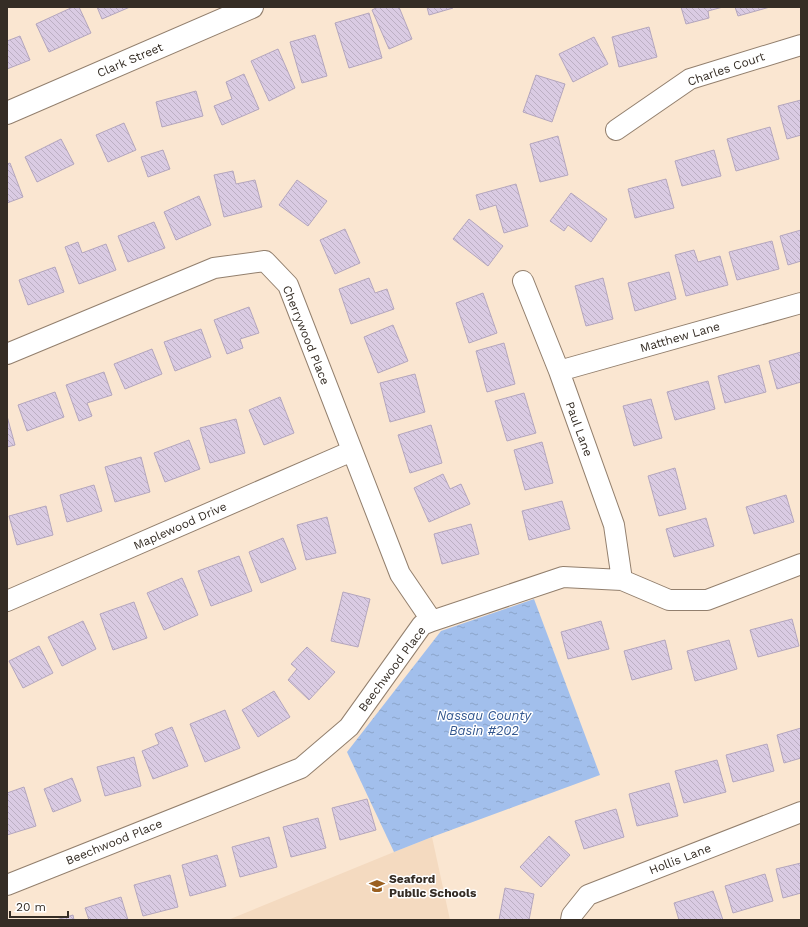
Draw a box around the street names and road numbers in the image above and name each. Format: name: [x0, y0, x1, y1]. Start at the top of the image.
street label: Clark Street: [95, 40, 165, 80]
street label: Charles Court: [686, 49, 766, 89]
street label: Cherrywood Place: [280, 283, 332, 387]
street label: Matthew Lane: [638, 319, 722, 355]
street label: Paul Lane: [563, 400, 595, 458]
street label: Maplewood Drive: [131, 499, 229, 553]
street label: Beechwood Place: [355, 624, 429, 714]
street label: Beechwood Place: [64, 816, 164, 868]
street label: Hollis Lane: [647, 841, 713, 877]

